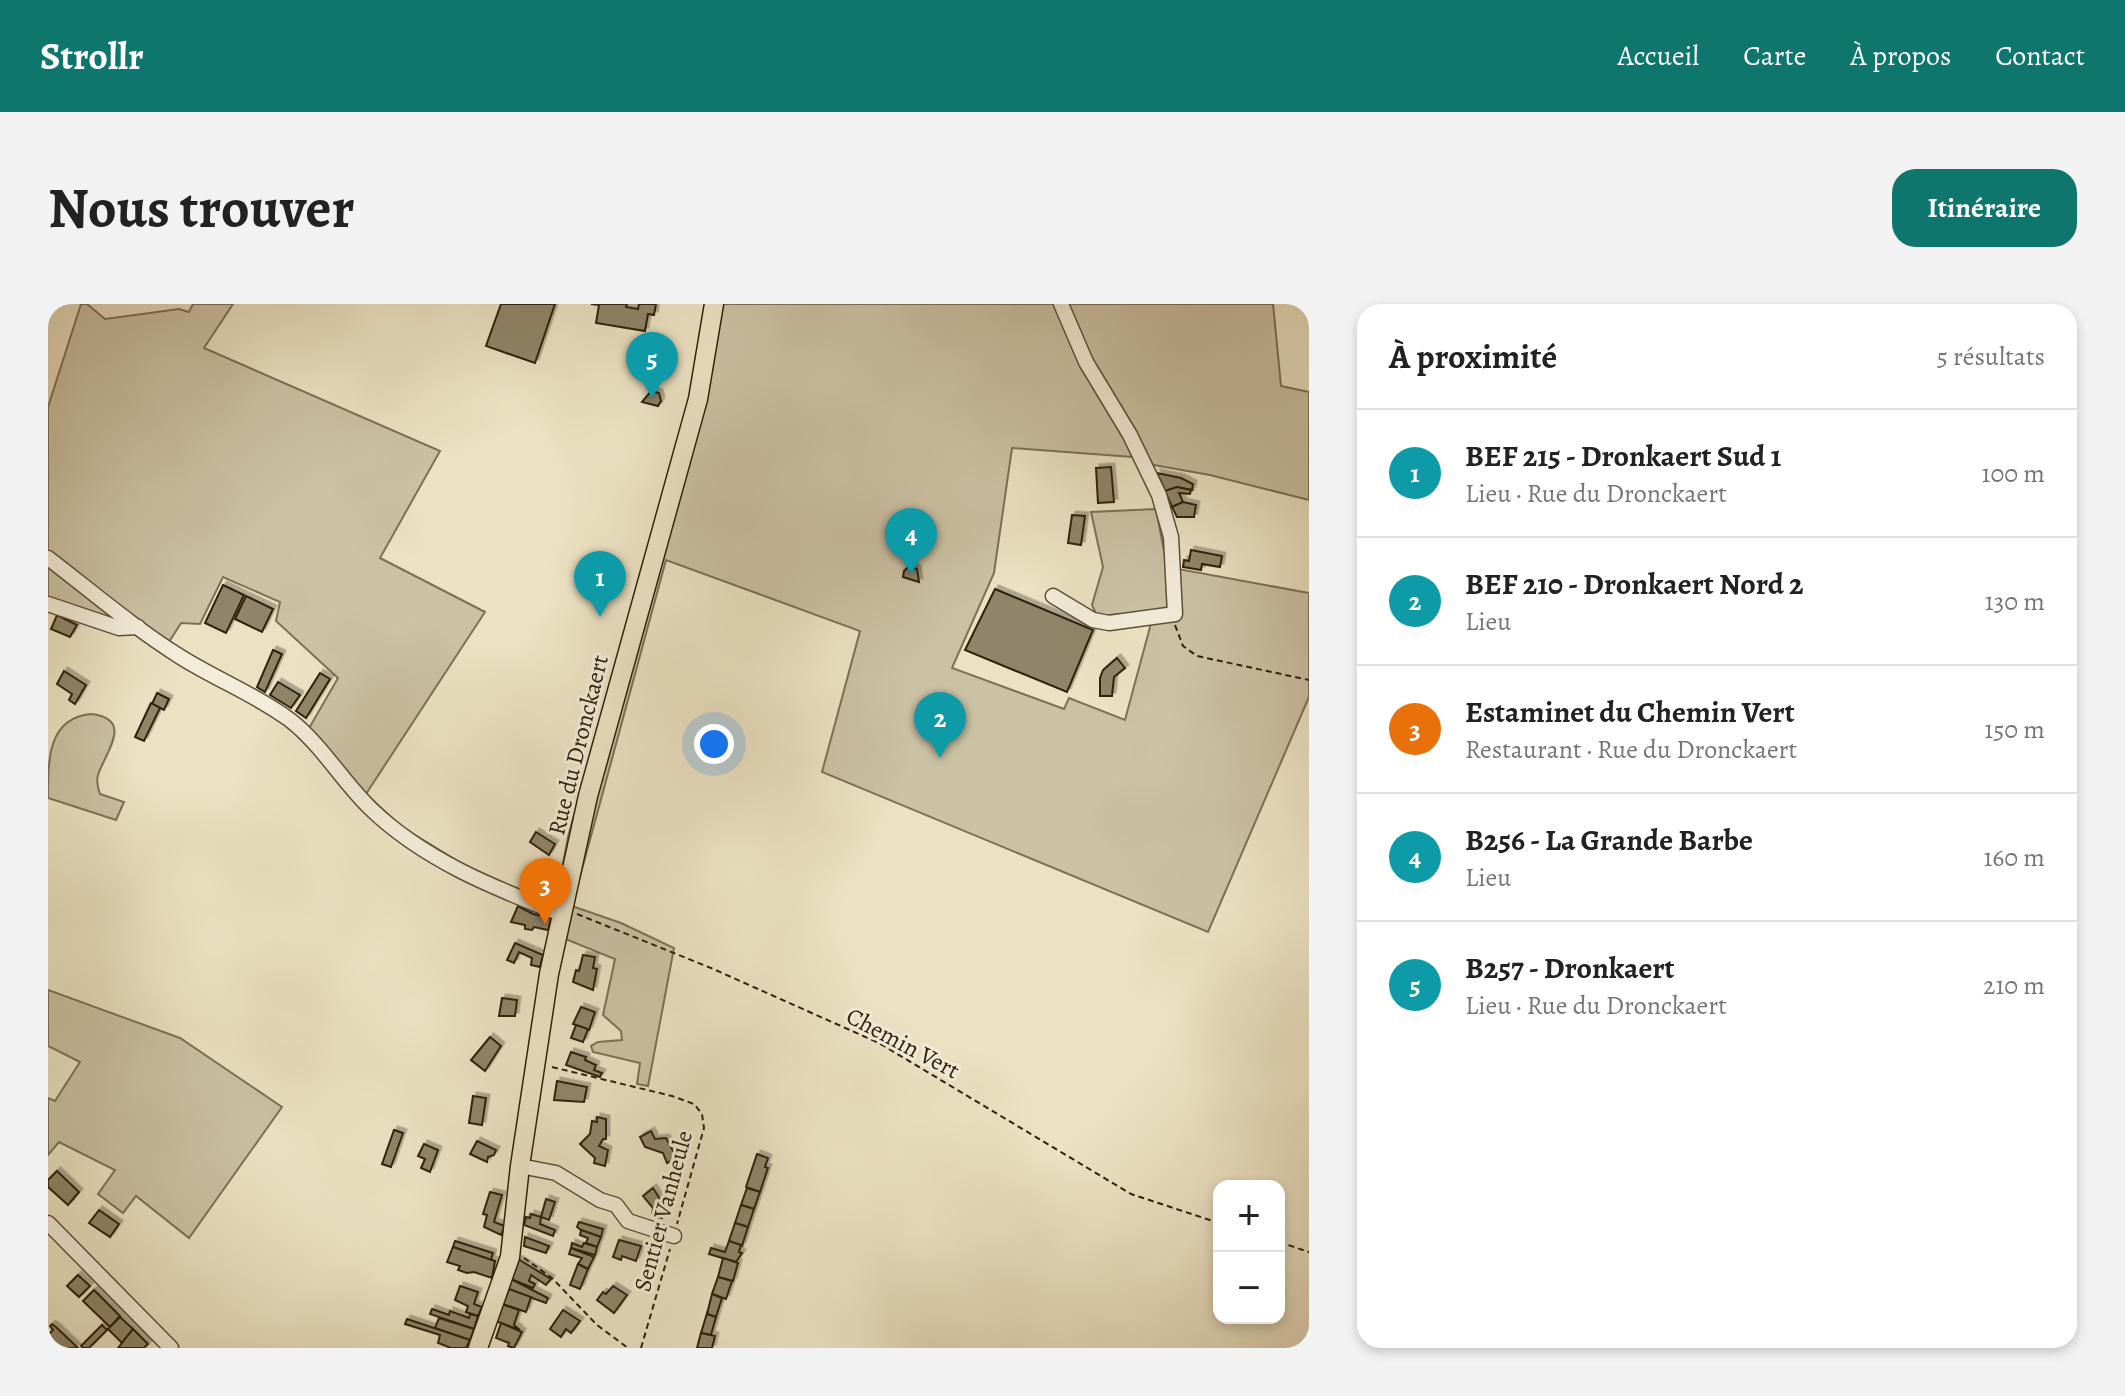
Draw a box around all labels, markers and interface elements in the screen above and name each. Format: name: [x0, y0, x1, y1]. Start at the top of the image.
text: Strollr: [40, 30, 144, 82]
text: Accueil: [1617, 37, 1699, 75]
text: Carte: [1743, 37, 1806, 75]
text: À propos: [1850, 37, 1951, 75]
text: Contact: [1995, 37, 2085, 75]
button: Itinéraire: [1892, 169, 2077, 247]
text: Nous trouver: [48, 170, 354, 246]
pin: 5: [626, 332, 678, 398]
text: À proximité: [1389, 333, 1557, 380]
text: 5 résultats: [1937, 339, 2045, 374]
text: BEF 215 - Dronkaert Sud 1: [1465, 436, 1781, 476]
text: 1: [1410, 456, 1420, 491]
text: 100 m: [1982, 456, 2045, 491]
text: Lieu · Rue du Dronckaert: [1465, 476, 1727, 511]
pin: 4: [885, 508, 937, 574]
pin: 1: [574, 551, 626, 617]
text: BEF 210 - Dronkaert Nord 2: [1465, 564, 1804, 604]
text: 2: [1409, 584, 1421, 619]
text: 130 m: [1985, 584, 2045, 619]
text: Lieu: [1465, 604, 1511, 639]
street label: Rue du Dronckaert: [540, 651, 616, 838]
pin: 2: [914, 692, 966, 758]
text: Estaminet du Chemin Vert: [1465, 692, 1795, 732]
text: 3: [1409, 712, 1421, 747]
text: 150 m: [1984, 712, 2045, 747]
your location: [694, 724, 734, 764]
text: Restaurant · Rue du Dronckaert: [1465, 732, 1797, 767]
text: B256 - La Grande Barbe: [1465, 820, 1753, 860]
text: 4: [1409, 840, 1421, 875]
text: 160 m: [1983, 840, 2045, 875]
pin: 3: [519, 858, 571, 924]
text: Lieu: [1465, 860, 1511, 895]
text: B257 - Dronkaert: [1465, 948, 1675, 988]
text: 5: [1409, 968, 1421, 1003]
text: 210 m: [1983, 968, 2045, 1003]
text: Lieu · Rue du Dronckaert: [1465, 988, 1727, 1023]
street label: Chemin Vert: [841, 1000, 965, 1086]
street label: Sentier Vanheule: [626, 1127, 700, 1295]
map controls: [1213, 1180, 1285, 1324]
button: +: [1213, 1180, 1285, 1252]
button: −: [1213, 1252, 1285, 1324]

